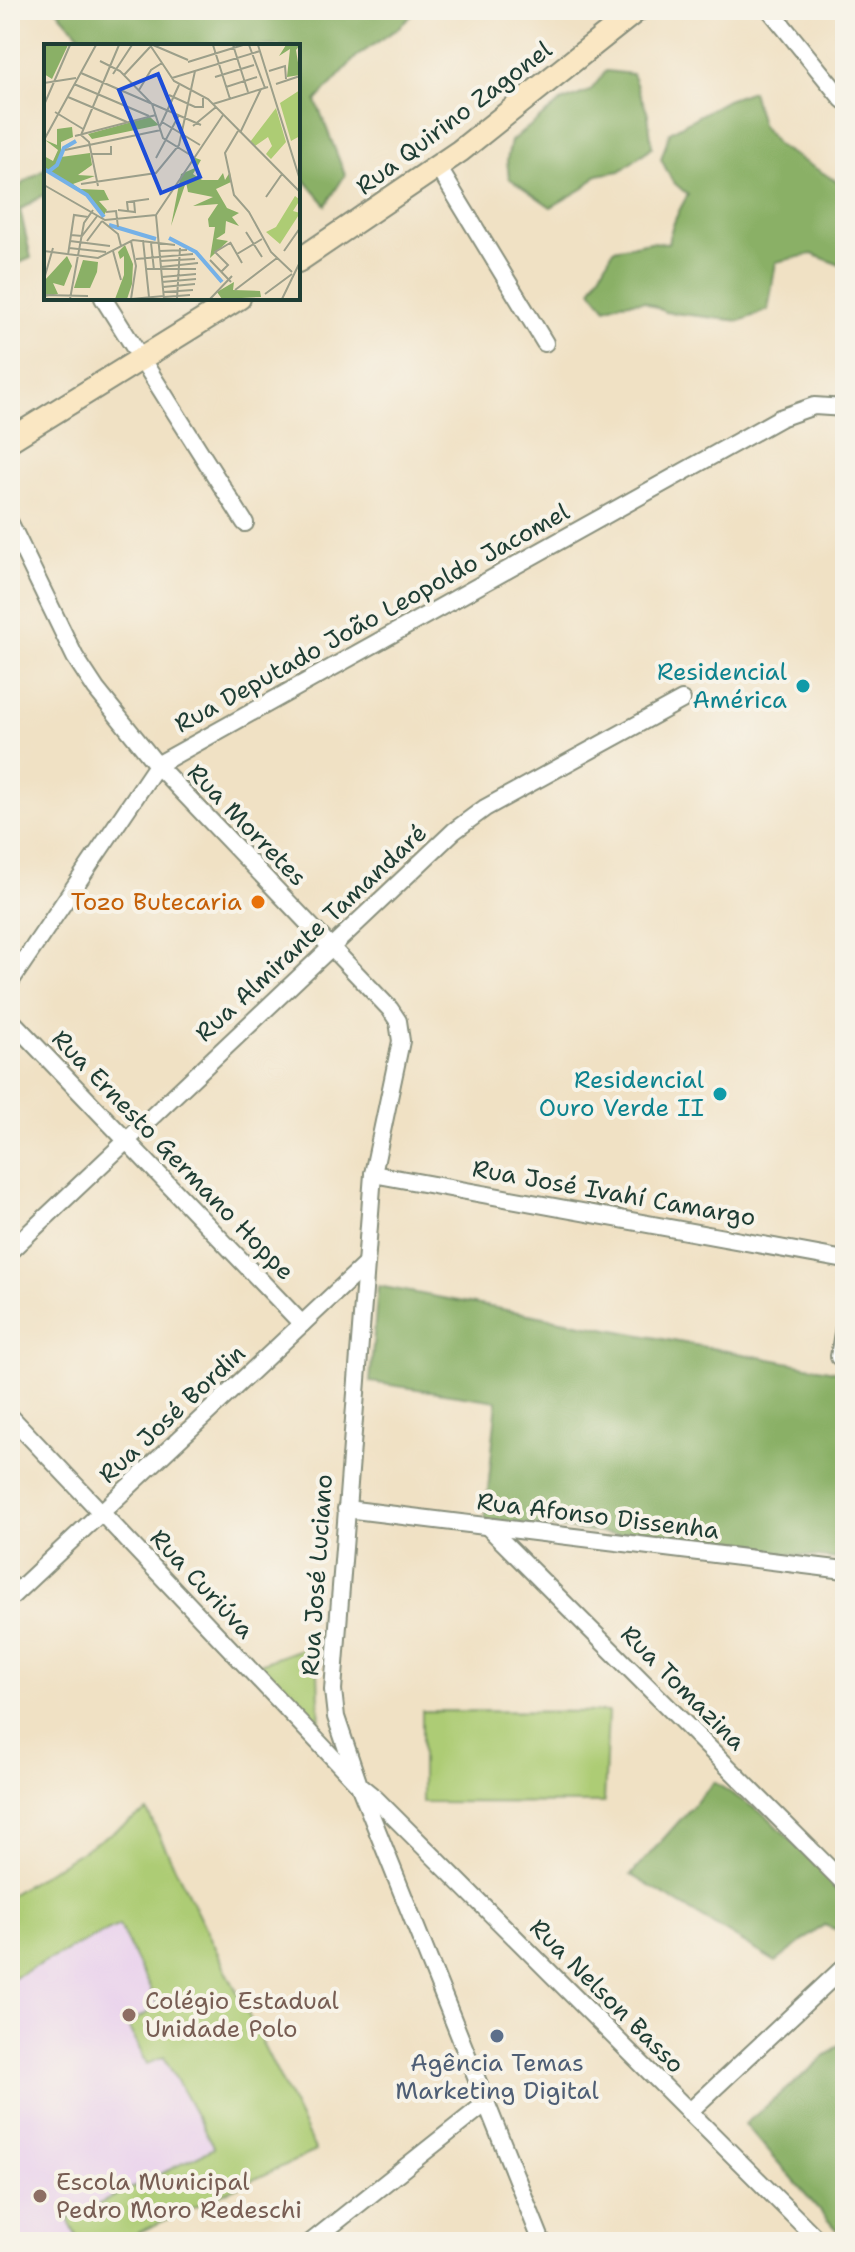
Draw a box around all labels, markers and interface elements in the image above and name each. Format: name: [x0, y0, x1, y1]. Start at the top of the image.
street label: Rua Quirino Zagonel: [350, 33, 559, 202]
inset map: [44, 44, 300, 300]
street label: Rua Deputado João Leopoldo Jacomel: [169, 495, 576, 740]
place label: Residencial América: [657, 656, 788, 716]
marker: Residencial América: [794, 677, 812, 695]
street label: Rua Morretes: [180, 757, 314, 893]
street label: Rua Almirante Tamandaré: [188, 817, 434, 1049]
place label: Tozo Butecaria: [71, 886, 242, 918]
marker: Tozo Butecaria: [249, 893, 267, 911]
street label: Rua Ernesto Germano Hoppe: [45, 1023, 301, 1287]
place label: Residencial Ouro Verde II: [539, 1064, 705, 1124]
marker: Residencial Ouro Verde II: [711, 1085, 729, 1103]
street label: Rua José Ivahí Camargo: [470, 1152, 758, 1234]
street label: Rua José Bordin: [92, 1338, 252, 1490]
street label: Rua José Luciano: [294, 1473, 340, 1677]
street label: Rua Afonso Dissenha: [475, 1485, 721, 1547]
street label: Rua Curiúva: [143, 1522, 261, 1646]
street label: Rua Tomazina: [614, 1619, 752, 1757]
street label: Rua Nelson Basso: [523, 1912, 691, 2080]
place label: Colégio Estadual Unidade Polo: [145, 1985, 340, 2045]
marker: Colégio Estadual Unidade Polo: [120, 2006, 138, 2024]
marker: Agência Temas Marketing Digital: [488, 2027, 506, 2045]
place label: Agência Temas Marketing Digital: [395, 2047, 599, 2107]
place label: Escola Municipal Pedro Moro Redeschi: [56, 2166, 302, 2226]
marker: Escola Municipal Pedro Moro Redeschi: [31, 2187, 49, 2205]

